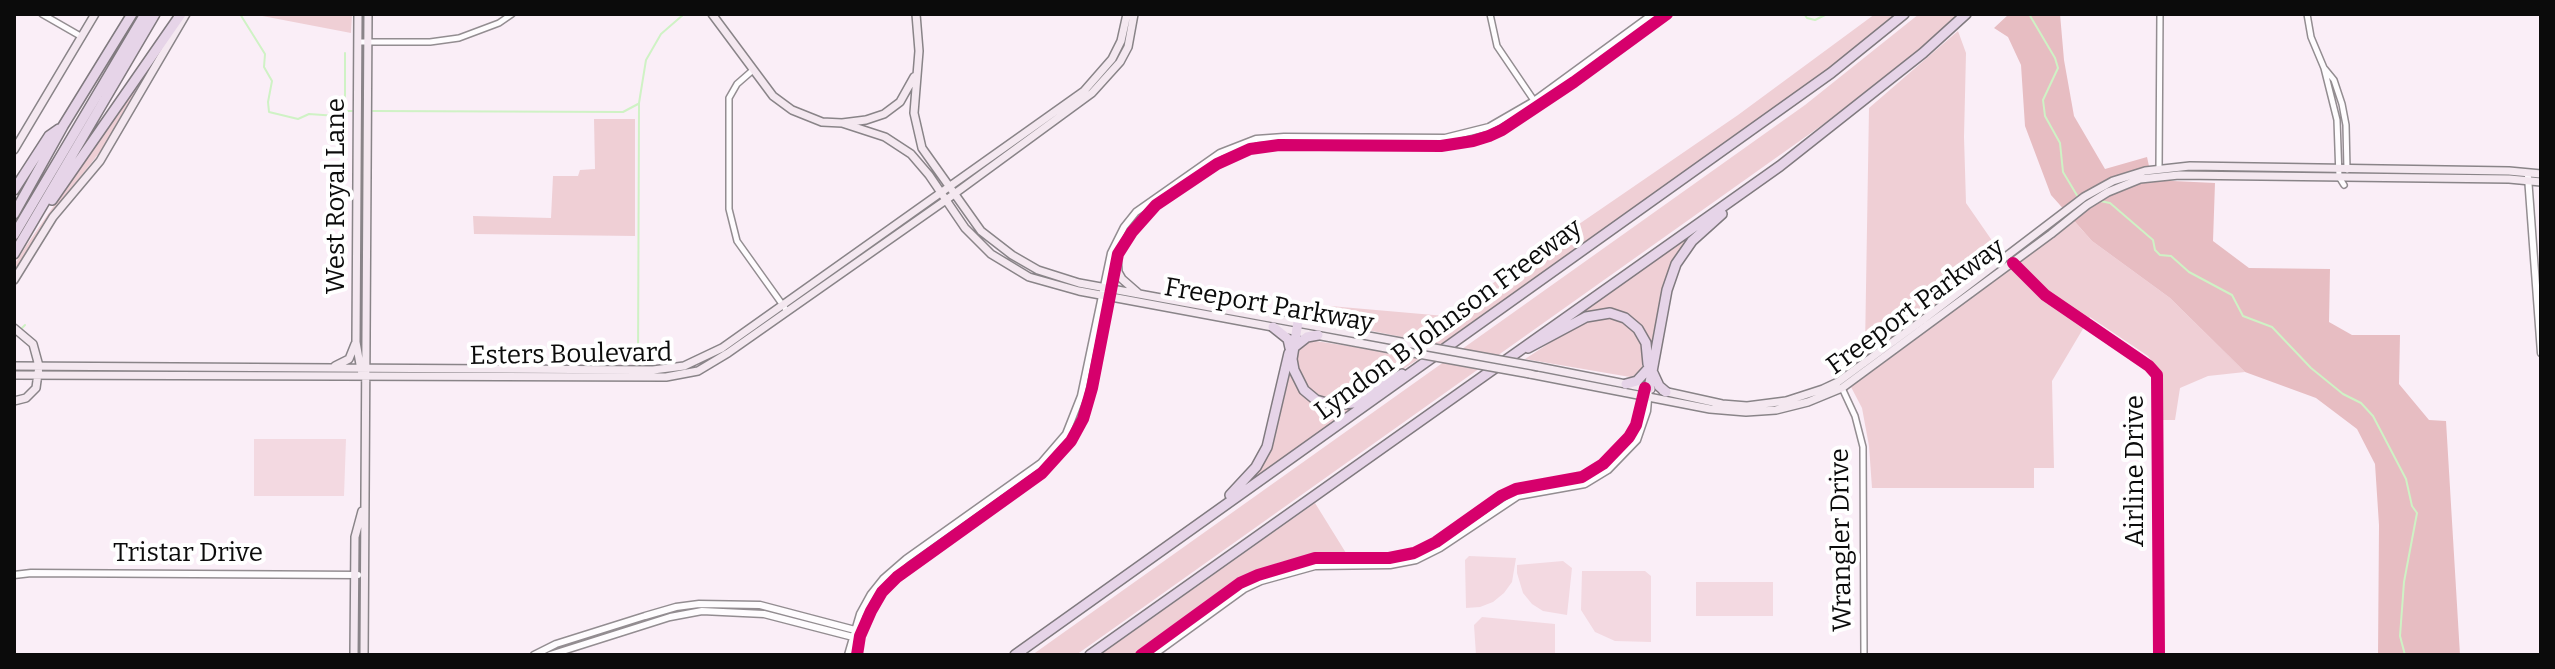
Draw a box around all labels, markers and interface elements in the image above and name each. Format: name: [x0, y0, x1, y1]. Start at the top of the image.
street label: West Royal Lane: [321, 98, 353, 294]
street label: Lyndon B Johnson Freeway: [1309, 213, 1589, 427]
street label: Freeport Parkway: [1821, 232, 2011, 382]
street label: Freeport Parkway: [1162, 272, 1376, 340]
street label: Esters Boulevard: [469, 338, 673, 372]
street label: Airline Drive: [2120, 395, 2152, 547]
street label: Wrangler Drive: [1825, 448, 1859, 632]
street label: Tristar Drive: [113, 538, 263, 570]

